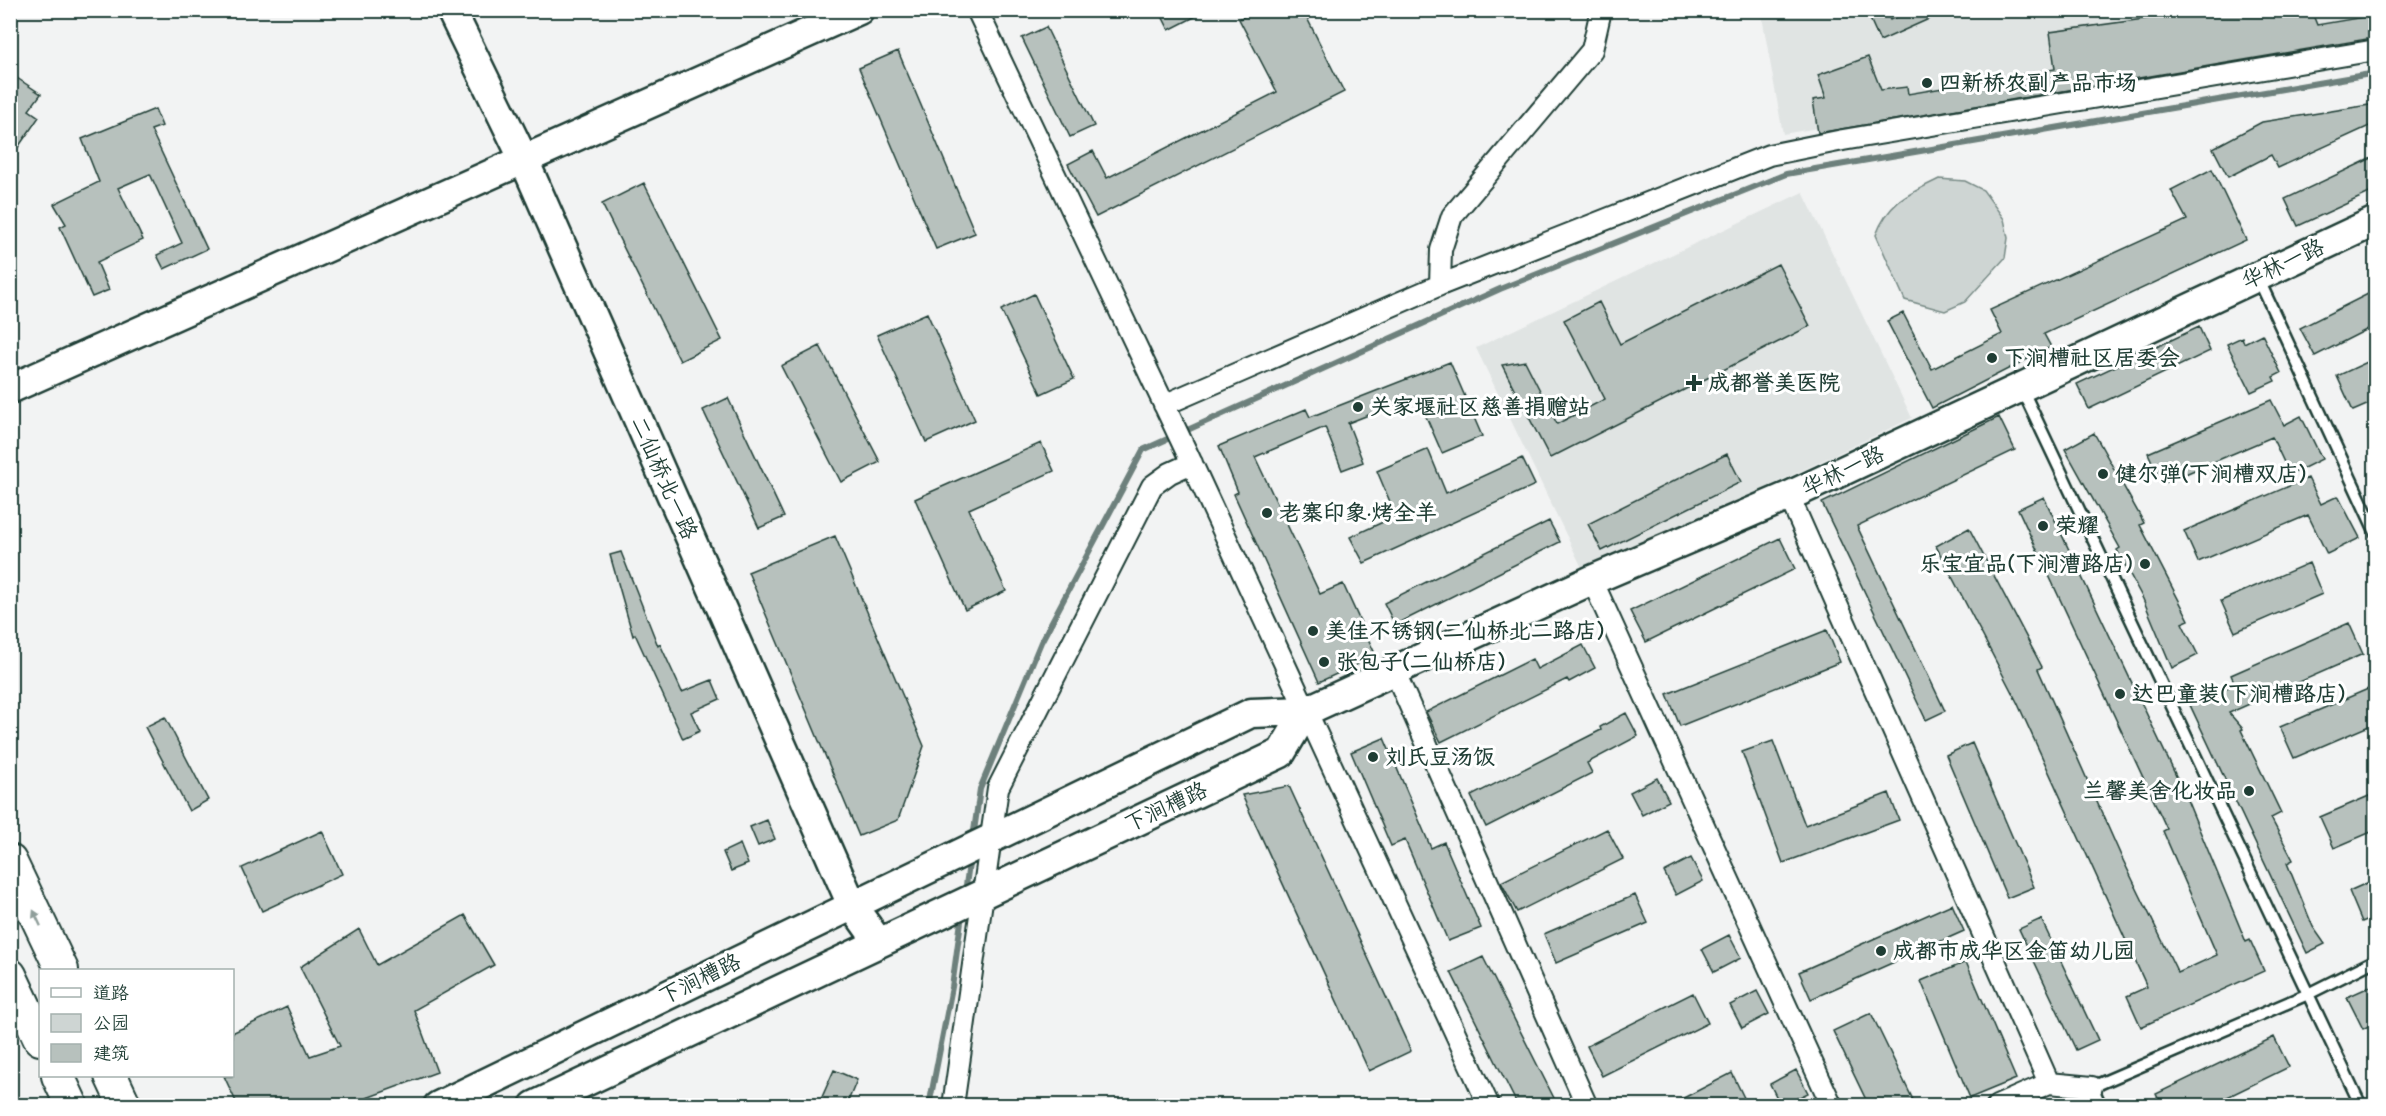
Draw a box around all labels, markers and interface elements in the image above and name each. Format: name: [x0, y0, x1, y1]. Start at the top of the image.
place label: 四新桥农副产品市场: [1939, 70, 2137, 96]
marker: 四新桥农副产品市场: [1920, 76, 1934, 90]
street label: 华林一路: [2238, 234, 2328, 294]
place label: 下涧槽社区居委会: [2004, 345, 2180, 371]
marker: 下涧槽社区居委会: [1985, 351, 1999, 365]
place label: 成都誉美医院: [1708, 370, 1840, 396]
marker: 成都誉美医院: [1685, 374, 1703, 392]
place label: 关家堰社区慈善捐赠站: [1370, 394, 1590, 420]
marker: 关家堰社区慈善捐赠站: [1351, 400, 1365, 414]
street label: 二仙桥北一路: [625, 412, 703, 544]
street label: 华林一路: [1798, 441, 1888, 501]
place label: 健尔弹(下涧槽双店): [2115, 461, 2307, 487]
marker: 健尔弹(下涧槽双店): [2096, 467, 2110, 481]
place label: 老寨印象·烤全羊: [1279, 500, 1437, 526]
marker: 老寨印象·烤全羊: [1260, 506, 1274, 520]
place label: 荣耀: [2055, 513, 2099, 539]
marker: 荣耀: [2036, 519, 2050, 533]
place label: 乐宝宜品(下涧漕路店): [1919, 551, 2133, 577]
marker: 乐宝宜品(下涧漕路店): [2138, 557, 2152, 571]
place label: 美佳不锈钢(二仙桥北二路店): [1325, 618, 1605, 644]
marker: 美佳不锈钢(二仙桥北二路店): [1306, 624, 1320, 638]
place label: 张包子(二仙桥店): [1336, 649, 1506, 675]
marker: 张包子(二仙桥店): [1317, 655, 1331, 669]
place label: 达巴童装(下涧槽路店): [2132, 681, 2346, 707]
marker: 达巴童装(下涧槽路店): [2113, 687, 2127, 701]
place label: 刘氏豆汤饭: [1385, 744, 1495, 770]
marker: 刘氏豆汤饭: [1366, 750, 1380, 764]
street label: 下涧槽路: [1121, 777, 1211, 837]
place label: 兰馨美舍化妆品: [2083, 778, 2237, 804]
marker: 兰馨美舍化妆品: [2242, 784, 2256, 798]
one-way arrow: [33, 909, 42, 926]
place label: 成都市成华区金笛幼儿园: [1893, 938, 2135, 964]
marker: 成都市成华区金笛幼儿园: [1874, 944, 1888, 958]
street label: 下涧槽路: [655, 948, 745, 1010]
legend: [39, 969, 234, 1077]
text: 道路: [93, 983, 129, 1004]
text: 公园: [93, 1013, 129, 1034]
text: 建筑: [93, 1043, 129, 1064]

